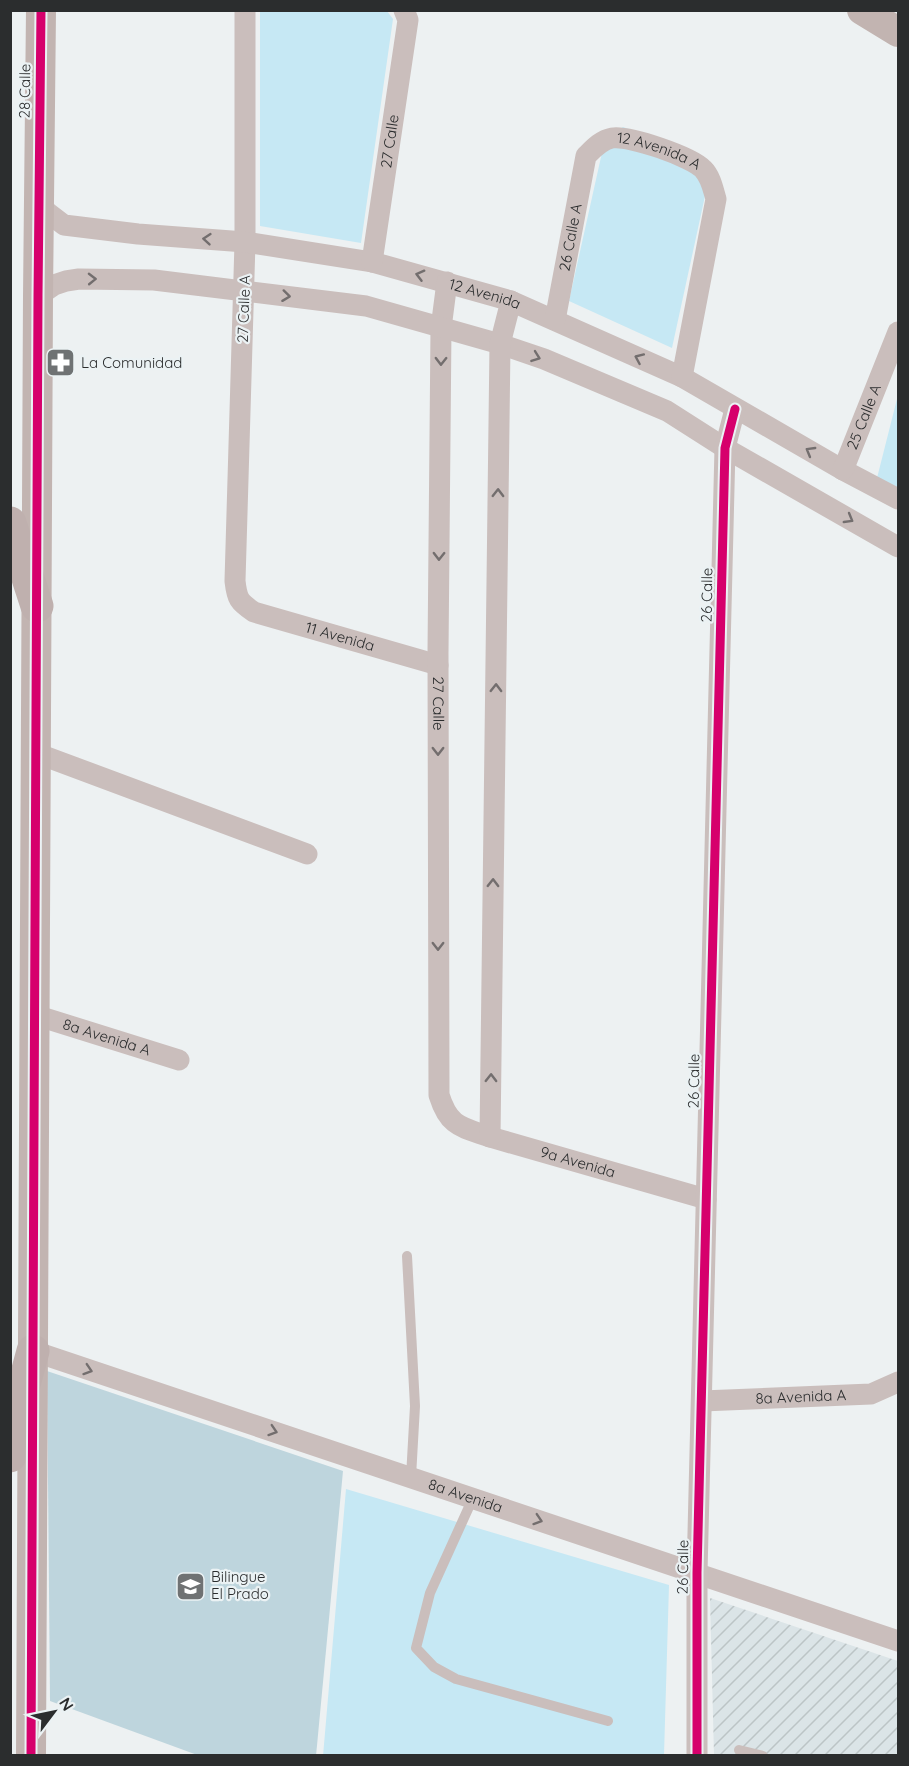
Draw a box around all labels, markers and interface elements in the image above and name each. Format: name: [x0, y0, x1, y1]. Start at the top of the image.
street label: 28 Calle: [15, 64, 34, 118]
street label: 27 Calle: [376, 113, 403, 169]
street label: 12 Avenida A: [616, 128, 705, 174]
street label: 26 Calle A: [554, 202, 586, 273]
one-way arrow: [202, 233, 211, 246]
one-way arrow: [415, 270, 425, 282]
one-way arrow: [88, 273, 97, 285]
street label: 12 Avenida: [447, 274, 524, 313]
street label: 27 Calle A: [233, 275, 254, 343]
one-way arrow: [282, 290, 291, 302]
pharmacy icon: La Comunidad: [44, 347, 76, 379]
one-way arrow: [530, 349, 541, 362]
place label: La Comunidad: [81, 353, 182, 372]
one-way arrow: [635, 353, 646, 365]
one-way arrow: [435, 357, 447, 366]
street label: 25 Calle A: [842, 381, 885, 452]
one-way arrow: [806, 447, 816, 458]
one-way arrow: [492, 489, 504, 498]
one-way arrow: [843, 512, 853, 523]
one-way arrow: [433, 552, 445, 561]
street label: 26 Calle: [697, 568, 716, 622]
street label: 11 Avenida: [303, 617, 377, 655]
street label: 27 Calle: [429, 677, 448, 731]
one-way arrow: [490, 684, 502, 693]
one-way arrow: [432, 747, 444, 756]
one-way arrow: [487, 879, 499, 888]
one-way arrow: [432, 942, 444, 951]
street label: 8a Avenida A: [61, 1014, 153, 1060]
street label: 26 Calle: [684, 1054, 703, 1108]
one-way arrow: [485, 1074, 497, 1083]
street label: 9a Avenida: [538, 1142, 618, 1181]
one-way arrow: [82, 1362, 93, 1375]
street label: 8a Avenida A: [755, 1385, 847, 1408]
one-way arrow: [267, 1424, 278, 1437]
street label: 8a Avenida: [426, 1474, 505, 1517]
one-way arrow: [532, 1513, 543, 1525]
street label: 26 Calle: [673, 1540, 692, 1594]
place label: Bilingue El Prado: [211, 1567, 269, 1603]
school or university icon: Bilingue El Prado: [174, 1570, 206, 1602]
north arrow: [24, 1682, 84, 1742]
text: N: [55, 1694, 78, 1714]

